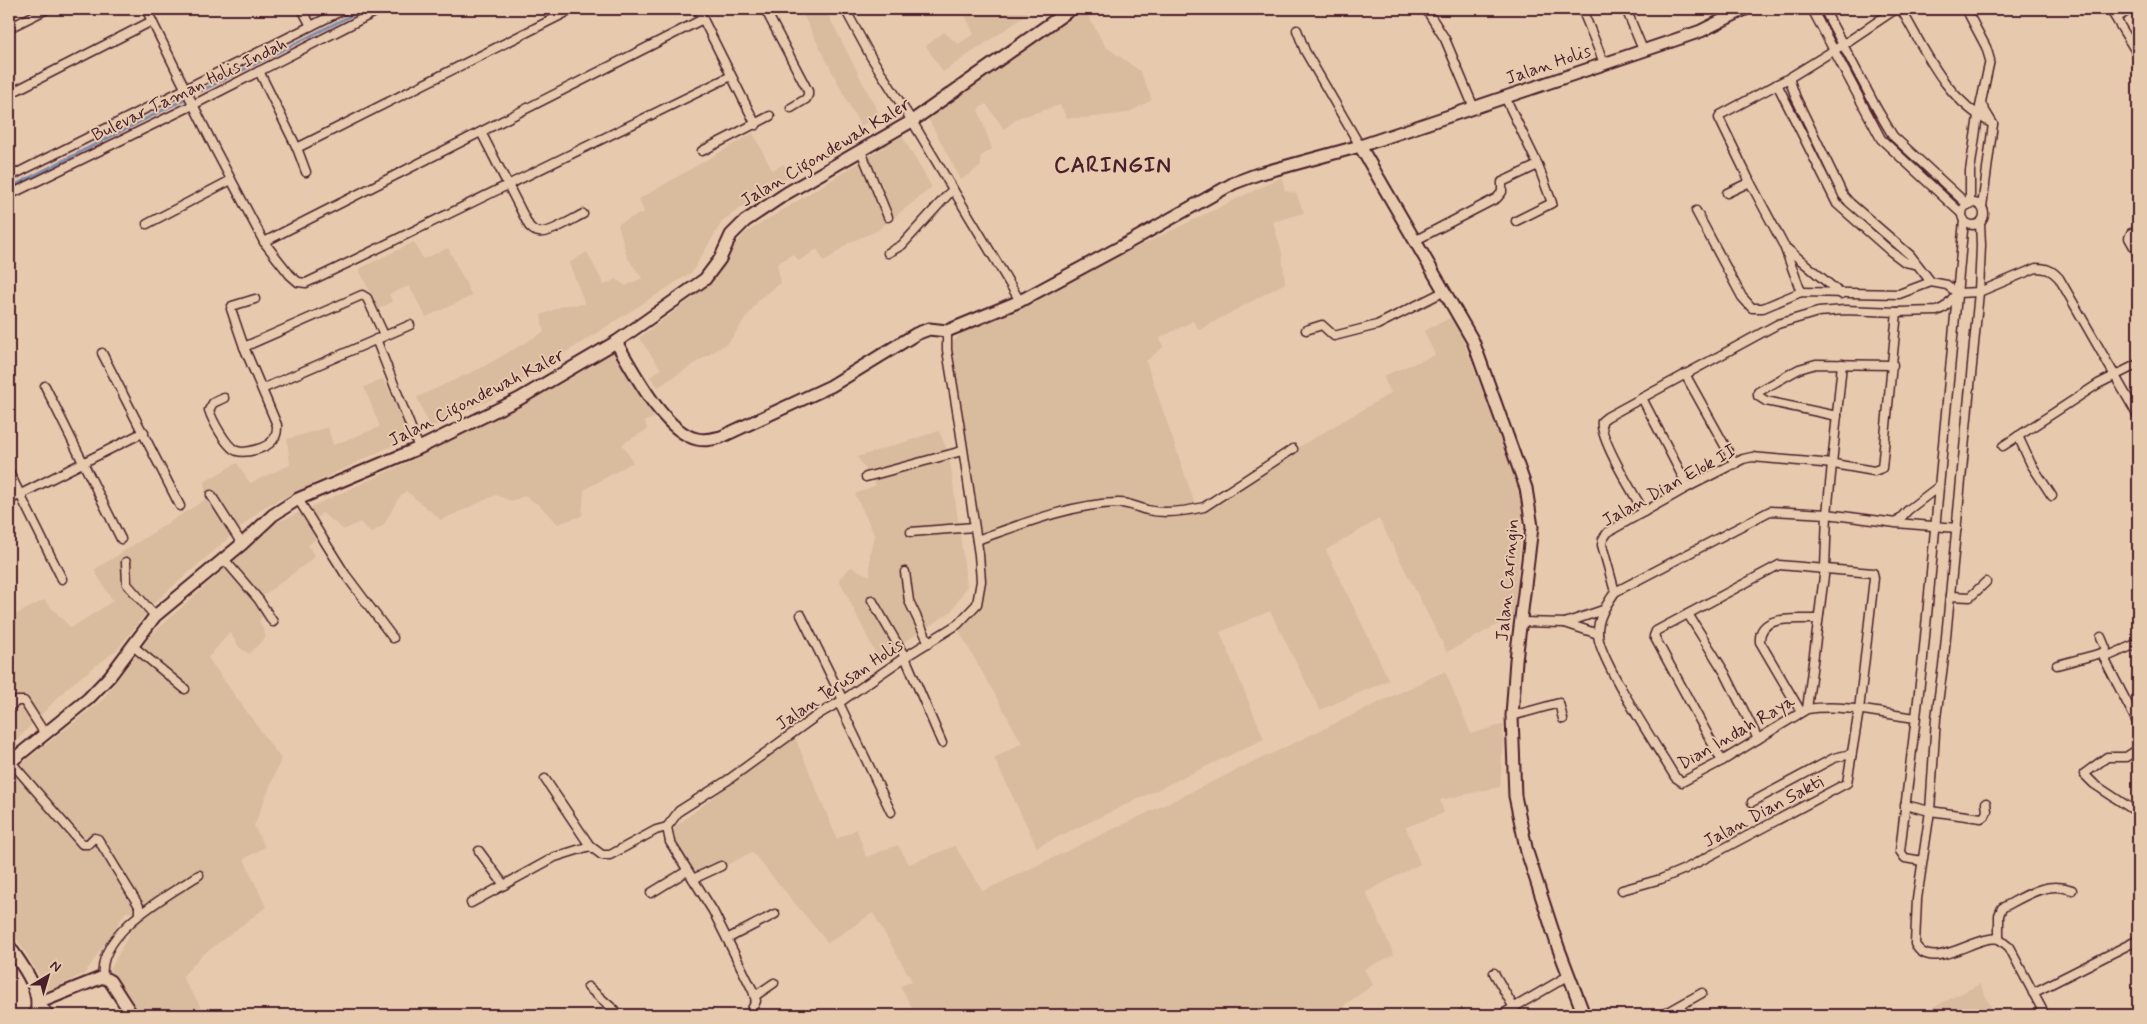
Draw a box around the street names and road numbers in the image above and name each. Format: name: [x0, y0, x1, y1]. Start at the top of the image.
street label: Bulevar Taman Holis Indah: [88, 32, 291, 148]
street label: Jalan Holis: [1502, 39, 1594, 91]
street label: Jalan Cigondewah Kaler: [736, 92, 916, 215]
street label: Jalan Cigondewah Kaler: [385, 343, 570, 454]
street label: Jalan Dian Elok II: [1598, 439, 1741, 533]
street label: Jalan Caringin: [1491, 518, 1525, 642]
street label: Jalan Terusan Holis: [771, 633, 908, 736]
street label: Dian Indah Raya: [1674, 690, 1800, 776]
street label: Jalan Dian Sakti: [1699, 770, 1828, 854]

